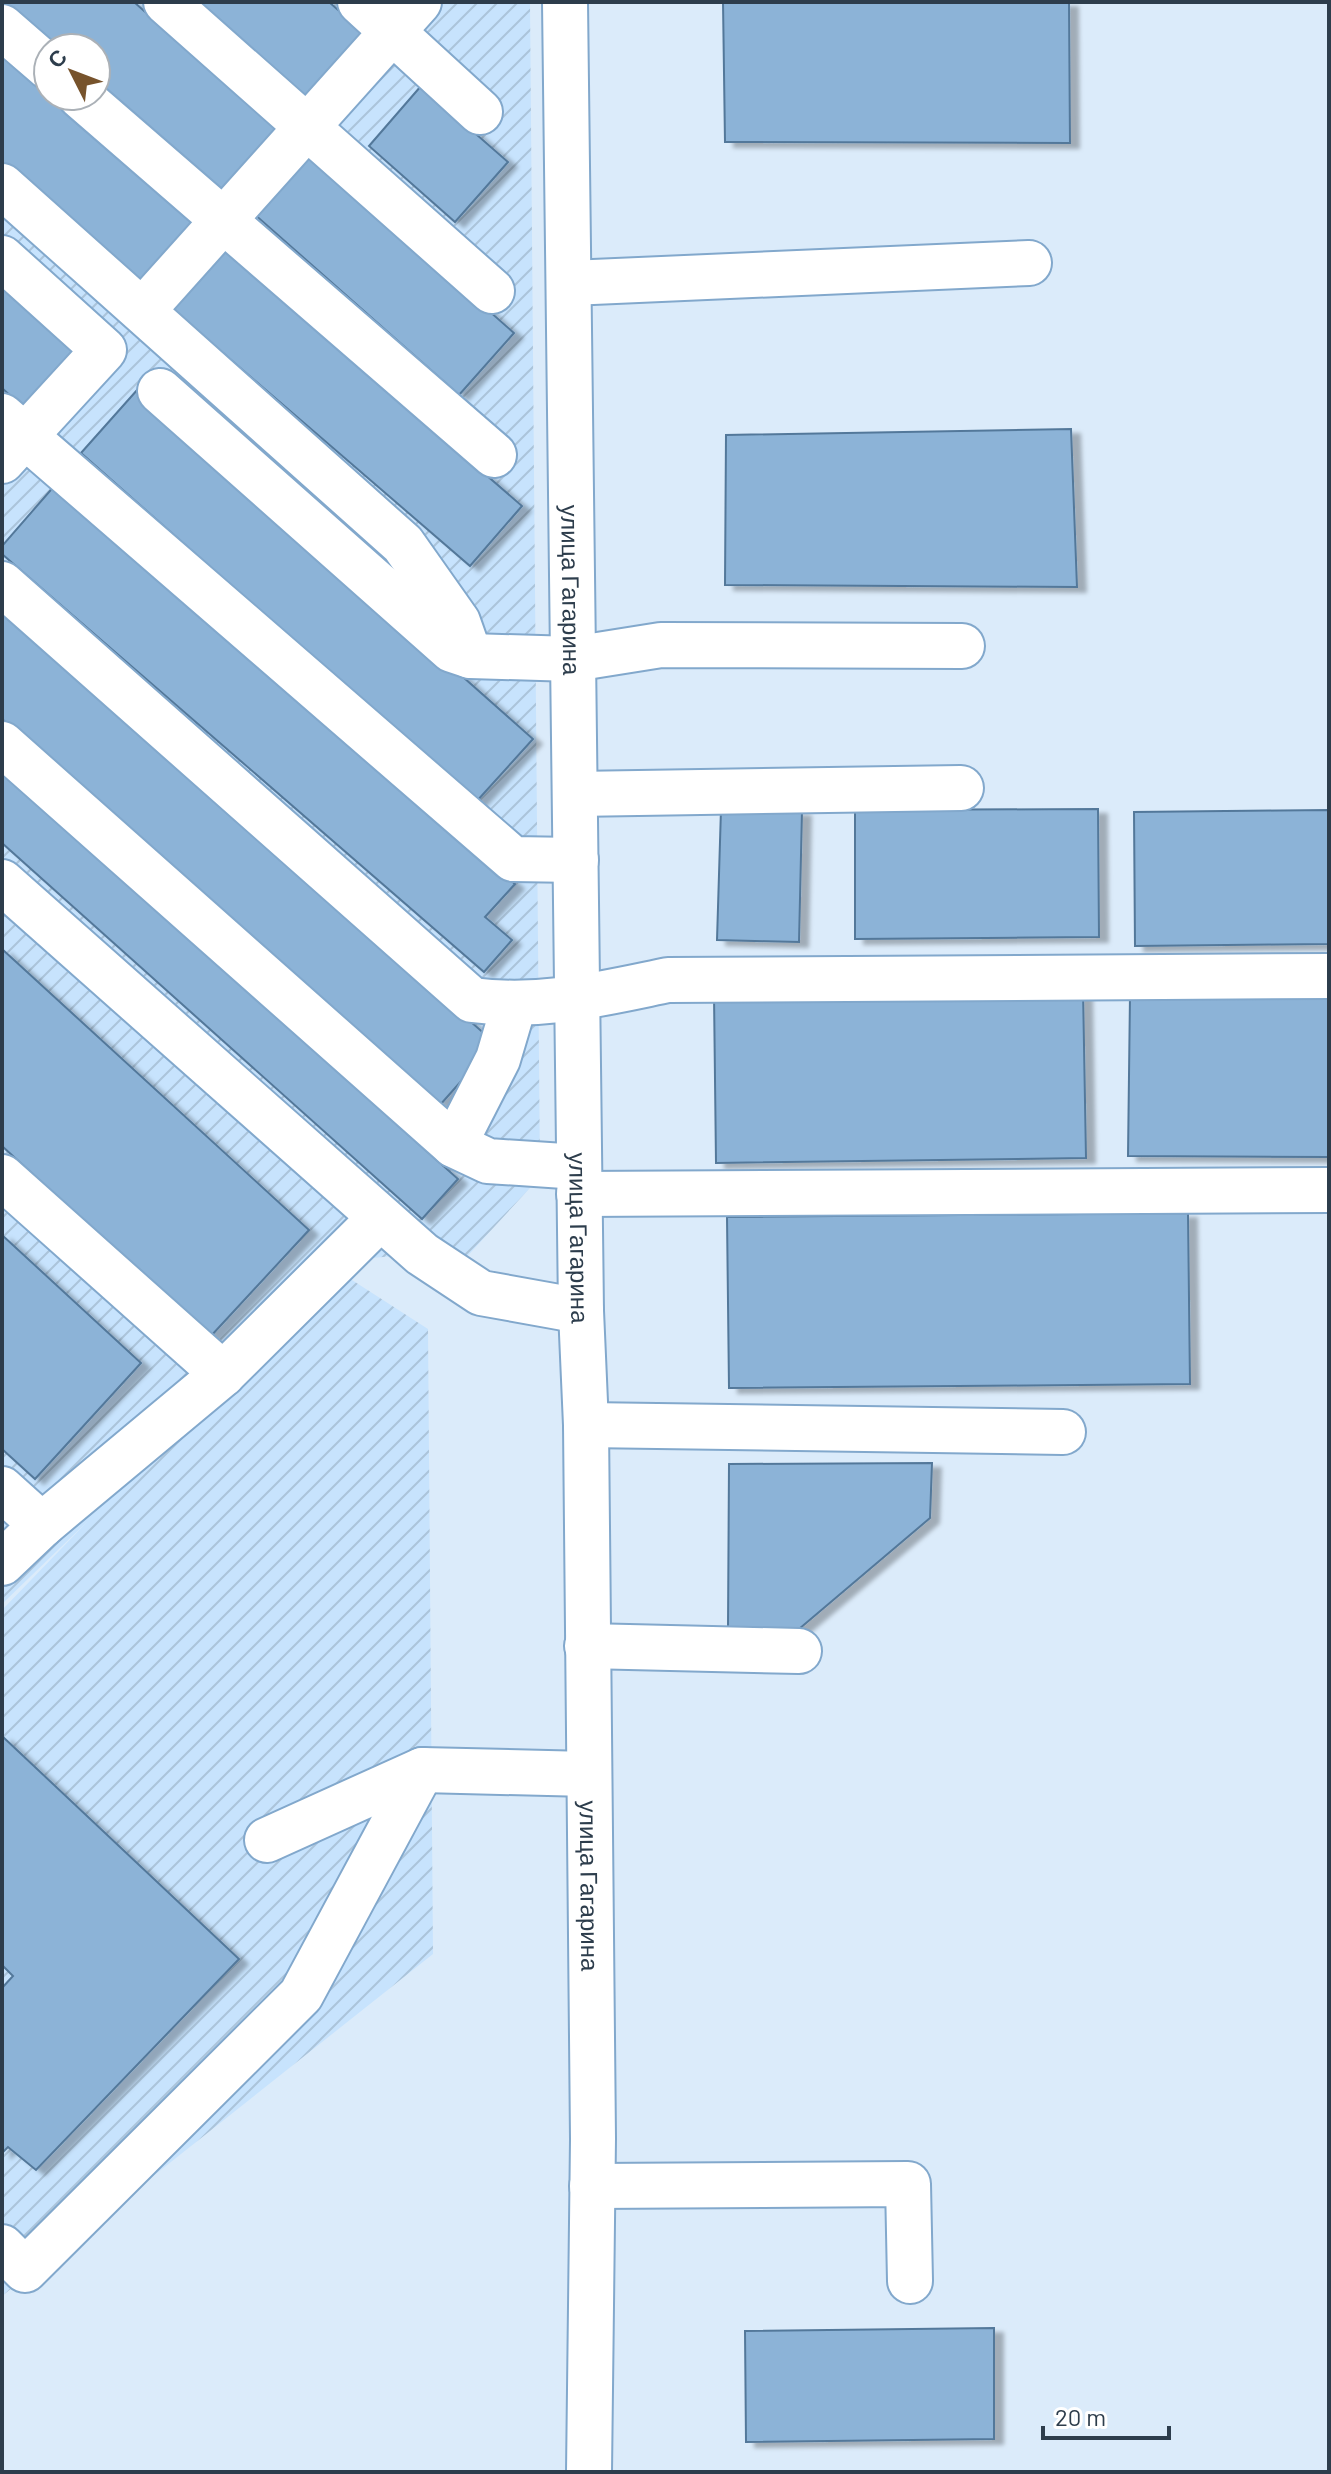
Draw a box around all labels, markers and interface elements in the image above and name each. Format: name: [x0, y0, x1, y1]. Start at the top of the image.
north arrow: [32, 32, 112, 112]
text: С: [41, 43, 71, 73]
street label: улица Гагарина: [557, 504, 588, 676]
street label: улица Гагарина: [565, 1152, 596, 1325]
street label: улица Гагарина: [575, 1800, 606, 1972]
scale bar: [1043, 2390, 1169, 2440]
text: 20 m: [1055, 2402, 1106, 2431]

